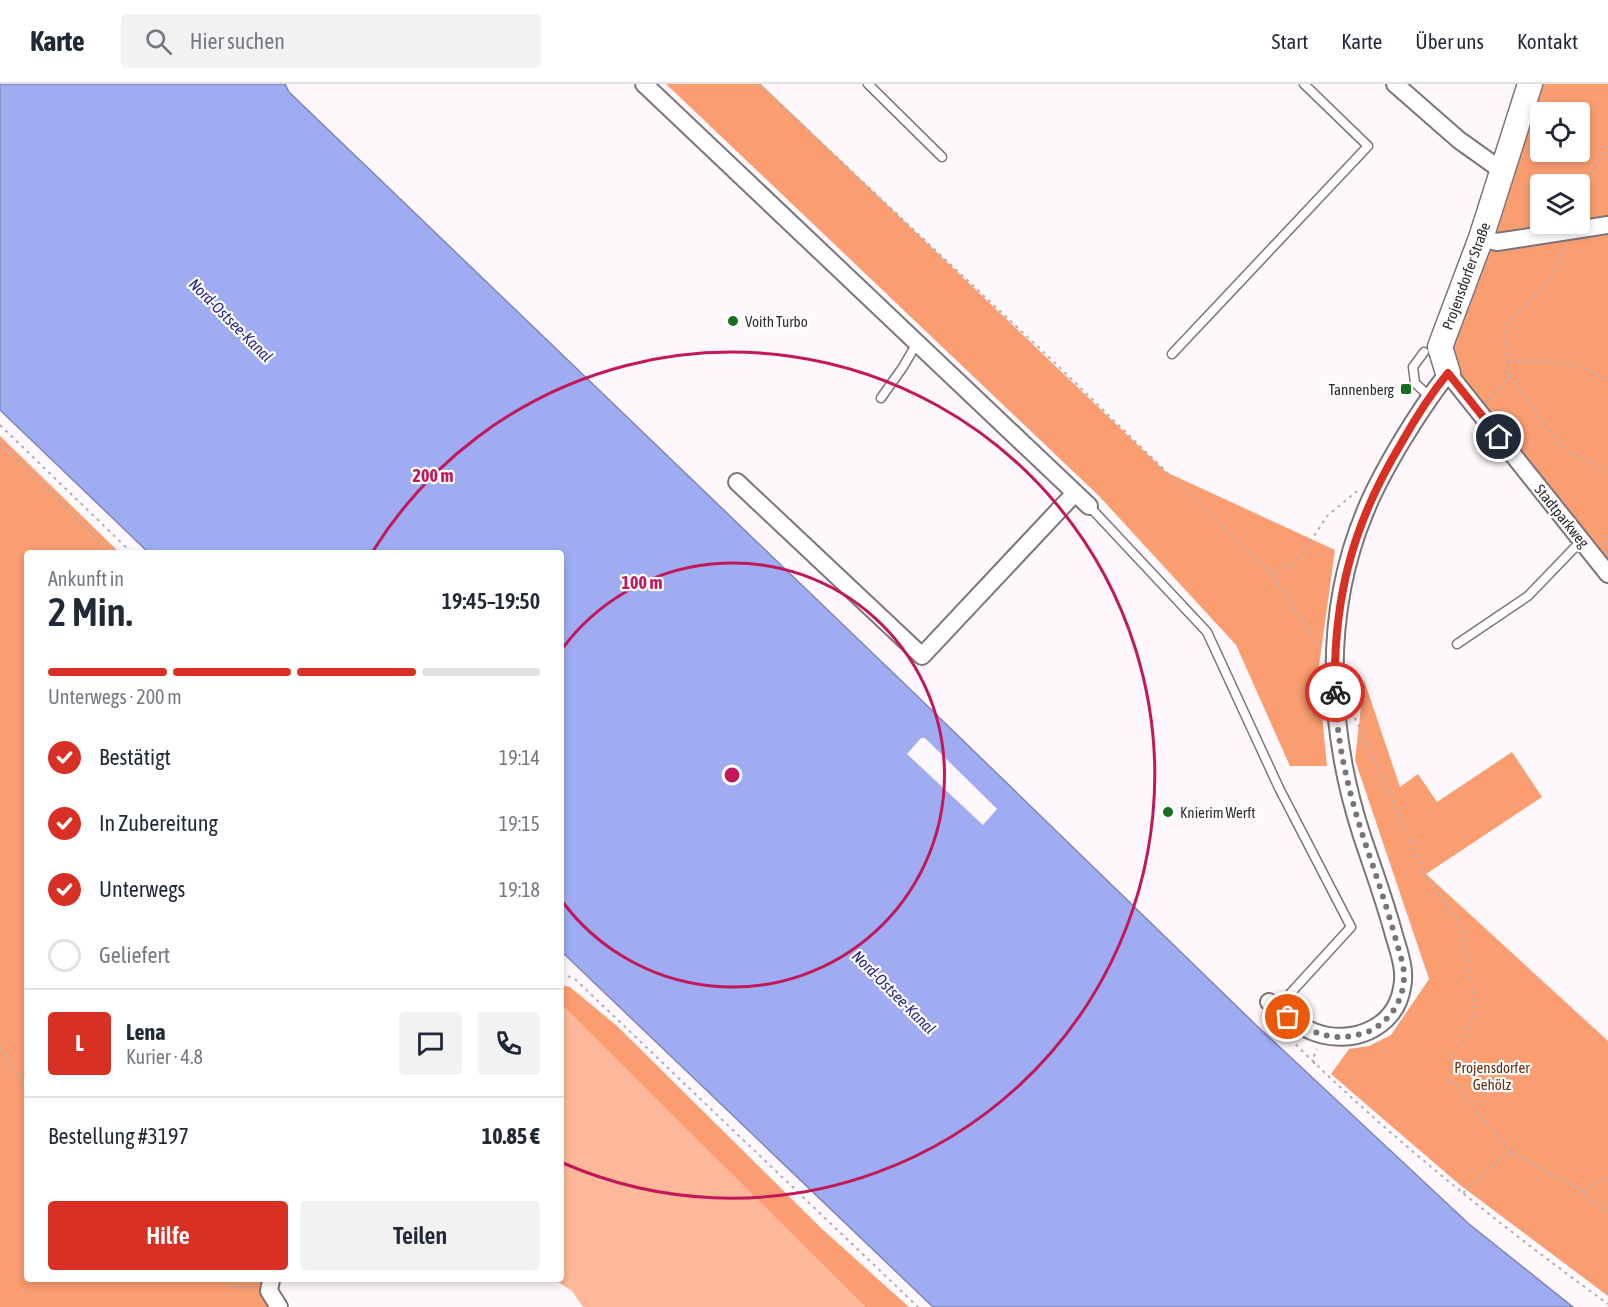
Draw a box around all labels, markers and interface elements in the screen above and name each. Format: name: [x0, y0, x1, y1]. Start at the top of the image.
search box: [121, 14, 541, 68]
text: Karte: [30, 25, 85, 57]
icon: search: [142, 25, 175, 58]
text: Hier suchen: [190, 28, 285, 54]
text: Start: [1272, 29, 1308, 53]
text: Karte: [1341, 29, 1382, 53]
text: Über uns: [1415, 29, 1484, 53]
text: Kontakt: [1517, 29, 1578, 53]
map controls: [1530, 102, 1590, 234]
button: locate: [1530, 102, 1590, 162]
button: layers: [1530, 174, 1590, 234]
street label: Projensdorfer Straße: [1439, 220, 1493, 332]
water label: Nord-Ostsee-Kanal: [186, 275, 276, 365]
place label: Voith Turbo: [745, 313, 808, 330]
marker: Voith Turbo: [726, 314, 740, 328]
place label: Tannenberg: [1329, 381, 1395, 398]
marker: Tannenberg: [1399, 382, 1413, 396]
pin: [1473, 411, 1524, 462]
icon: home: [1482, 420, 1515, 453]
text: 200 m: [413, 465, 453, 486]
street label: Stadtparkweg: [1531, 481, 1593, 551]
text: Ankunft in: [48, 567, 124, 590]
text: 100 m: [622, 572, 662, 593]
text: 19:45–19:50: [442, 588, 540, 614]
text: 2 Min.: [48, 590, 133, 634]
courier: [1305, 662, 1365, 722]
icon: bike: [1319, 676, 1352, 709]
text: Unterwegs · 200 m: [48, 685, 182, 708]
icon: check: [48, 741, 81, 774]
text: Bestätigt: [99, 744, 171, 770]
text: 19:14: [499, 746, 540, 769]
centre of rings: [722, 765, 742, 785]
place label: Knierim Werft: [1180, 804, 1256, 821]
marker: Knierim Werft: [1161, 805, 1175, 819]
icon: check: [48, 807, 81, 840]
text: In Zubereitung: [99, 810, 218, 836]
text: 19:15: [499, 812, 540, 835]
icon: check: [48, 873, 81, 906]
text: Unterwegs: [99, 876, 185, 902]
text: 19:18: [499, 878, 540, 901]
text: Geliefert: [99, 942, 170, 968]
water label: Nord-Ostsee-Kanal: [849, 947, 939, 1037]
pin: [1262, 991, 1313, 1042]
icon: bag: [1271, 1000, 1304, 1033]
button: chat: [399, 1012, 462, 1075]
button: phone: [477, 1012, 540, 1075]
text: Lena: [126, 1019, 165, 1045]
text: L: [75, 1030, 84, 1056]
text: Kurier · 4.8: [126, 1045, 203, 1068]
park label: Projensdorfer Gehölz: [1454, 1059, 1530, 1093]
text: Bestellung #3197: [48, 1123, 189, 1149]
text: 10.85 €: [482, 1123, 540, 1149]
button: Hilfe: [48, 1201, 288, 1270]
button: Teilen: [300, 1201, 540, 1270]

